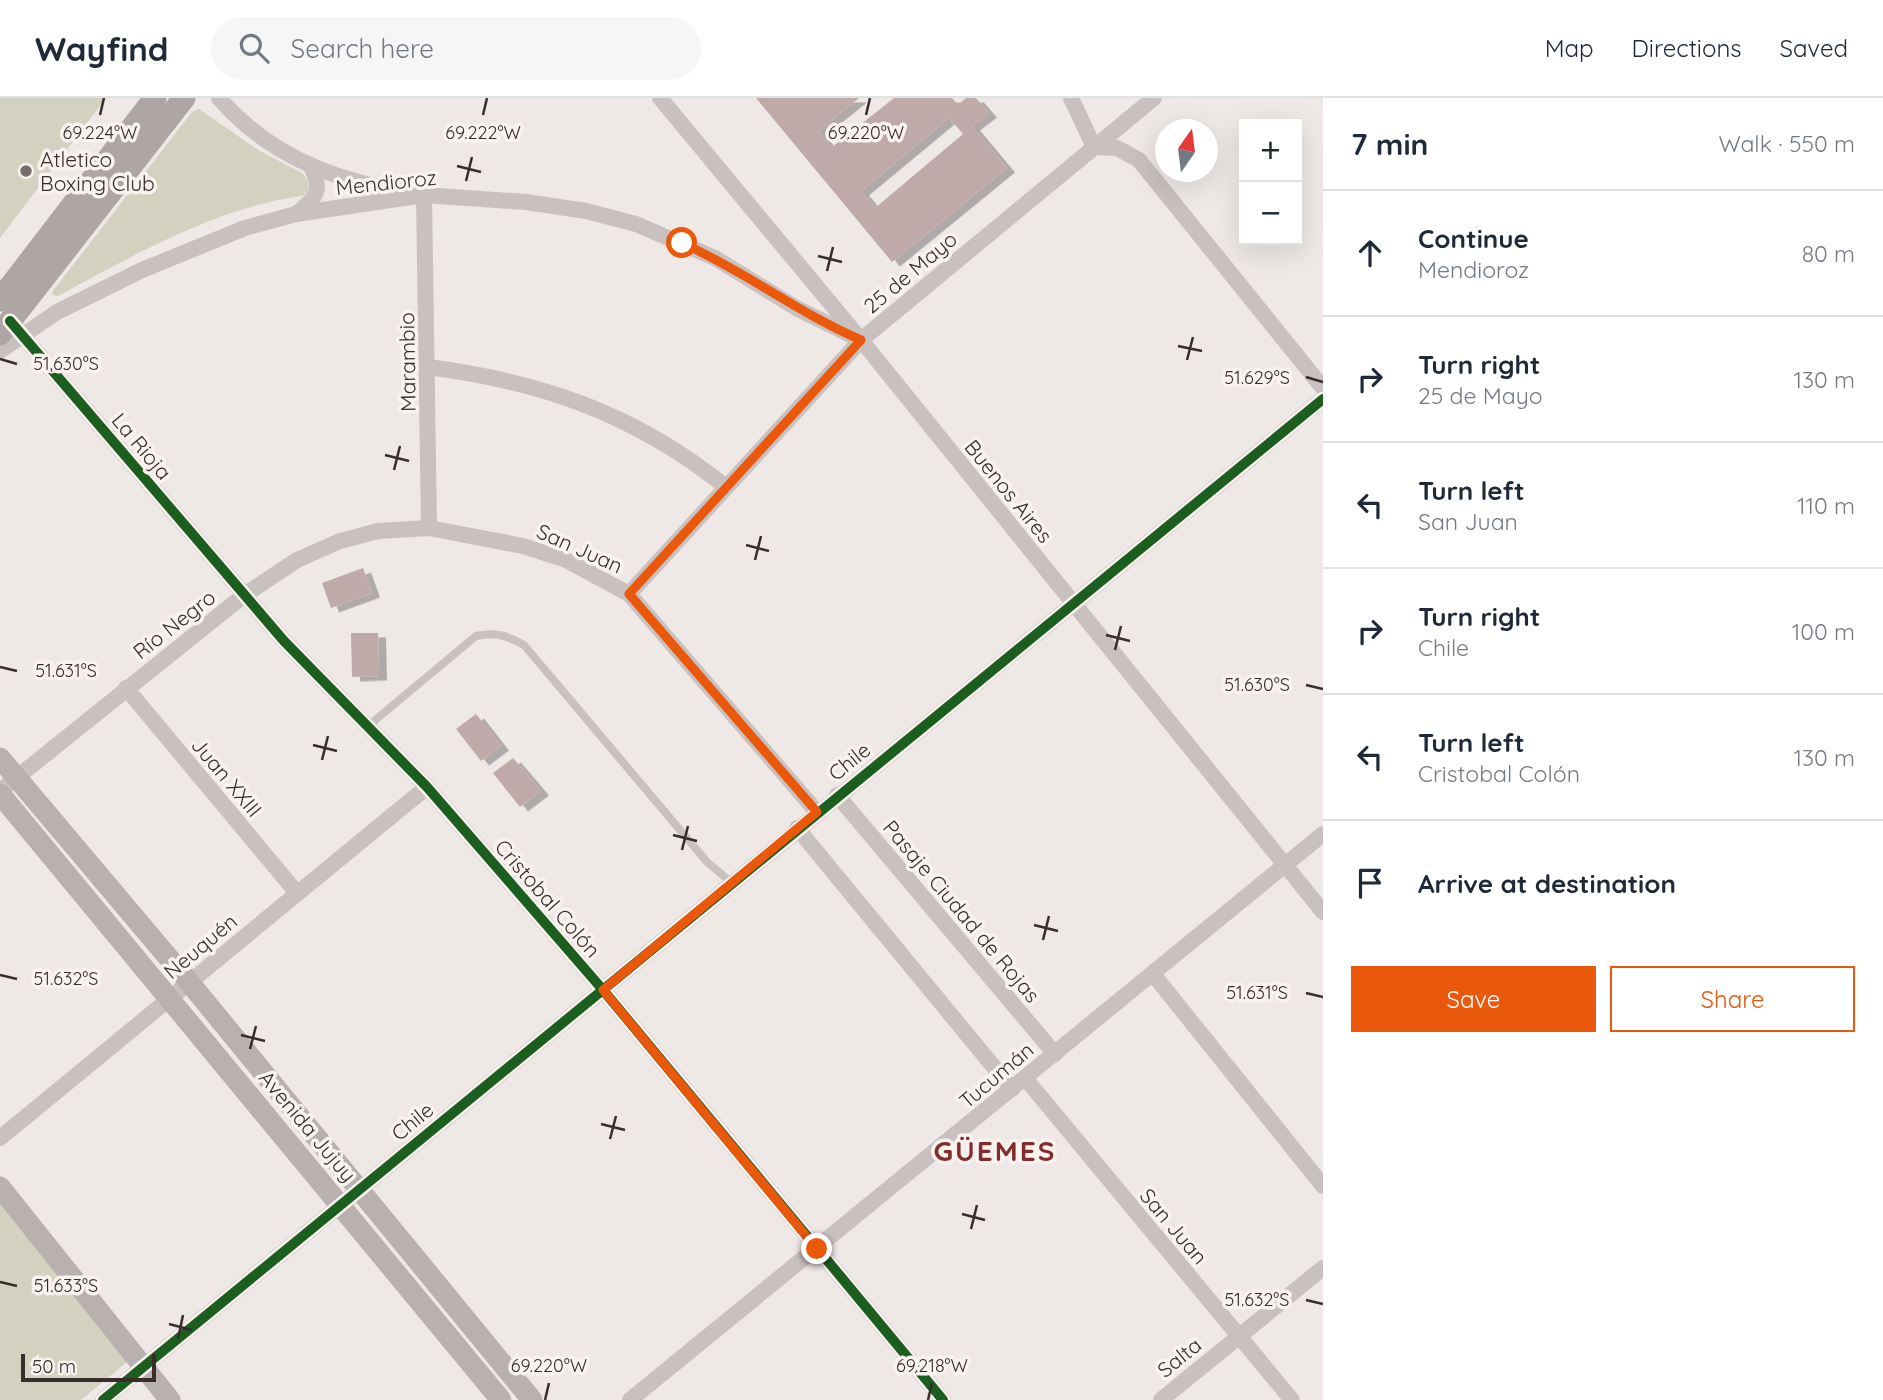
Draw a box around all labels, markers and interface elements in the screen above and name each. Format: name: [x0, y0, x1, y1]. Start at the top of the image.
search box: [211, 17, 701, 80]
text: Wayfind: [35, 28, 169, 69]
icon: search: [235, 29, 273, 67]
text: Search here: [291, 32, 434, 65]
text: Map: [1545, 33, 1594, 63]
text: Directions: [1632, 33, 1742, 63]
text: Saved: [1780, 33, 1848, 63]
north arrow: [1155, 119, 1218, 182]
map controls: [1239, 119, 1302, 245]
button: +: [1239, 119, 1302, 182]
text: 69.224°W: [63, 121, 137, 144]
text: 69.222°W: [445, 121, 521, 144]
text: 69.220°W: [828, 121, 904, 144]
text: 7 min: [1351, 125, 1429, 163]
text: Walk · 550 m: [1718, 129, 1855, 158]
place label: Atletico Boxing Club: [40, 146, 155, 196]
marker: Atletico Boxing Club: [18, 163, 34, 179]
street label: Mendioroz: [334, 164, 438, 200]
button: −: [1239, 182, 1302, 245]
text: Continue: [1418, 222, 1529, 255]
street label: 25 de Mayo: [858, 225, 962, 319]
route start: [666, 227, 697, 258]
icon: ahead: [1351, 234, 1389, 272]
text: 80 m: [1802, 239, 1855, 268]
text: Mendioroz: [1418, 255, 1529, 284]
street label: Marambio: [393, 312, 421, 412]
text: Turn right: [1418, 348, 1540, 381]
text: 51.630°S: [33, 352, 99, 375]
icon: right: [1351, 360, 1389, 398]
text: 130 m: [1793, 365, 1855, 394]
text: 51.629°S: [1224, 366, 1290, 389]
text: 25 de Mayo: [1418, 381, 1543, 410]
street label: La Rioja: [107, 407, 177, 485]
street label: Buenos Aires: [959, 434, 1059, 548]
text: Turn left: [1418, 474, 1525, 507]
icon: left: [1351, 486, 1389, 524]
text: 110 m: [1797, 491, 1855, 520]
text: San Juan: [1418, 507, 1518, 536]
street label: San Juan: [533, 518, 627, 578]
street label: Río Negro: [128, 584, 220, 664]
text: Turn right: [1418, 600, 1540, 633]
icon: right: [1351, 612, 1389, 650]
text: 100 m: [1792, 617, 1855, 646]
text: Chile: [1418, 633, 1469, 662]
text: 51.631°S: [35, 659, 97, 682]
text: 51.630°S: [1224, 673, 1290, 696]
text: Turn left: [1418, 726, 1525, 759]
street label: Juan XXIII: [186, 732, 268, 822]
street label: Chile: [823, 736, 875, 786]
icon: left: [1351, 738, 1389, 776]
text: 130 m: [1793, 743, 1855, 772]
text: Cristobal Colón: [1418, 759, 1580, 788]
street label: Pasaje Ciudad de Rojas: [878, 814, 1046, 1008]
street label: Cristobal Colón: [490, 834, 606, 962]
icon: arrive: [1351, 864, 1389, 902]
text: Arrive at destination: [1418, 867, 1676, 900]
street label: Neuquén: [158, 908, 242, 984]
button: Save: [1351, 966, 1596, 1032]
button: Share: [1610, 966, 1855, 1032]
text: 51.632°S: [34, 967, 98, 990]
text: 51.631°S: [1226, 981, 1288, 1004]
street label: Tucumán: [954, 1036, 1038, 1114]
street label: Avenida Jujuy: [254, 1065, 362, 1187]
street label: Chile: [386, 1096, 438, 1146]
district label: GÜEMES: [934, 1133, 1056, 1168]
street label: San Juan: [1135, 1183, 1213, 1269]
route end: [801, 1233, 832, 1264]
text: 51.633°S: [34, 1274, 98, 1297]
text: 51.632°S: [1225, 1288, 1289, 1311]
street label: Salta: [1152, 1331, 1206, 1383]
scale bar: [21, 1351, 156, 1383]
text: 50 m: [32, 1354, 76, 1378]
text: 69.220°W: [511, 1354, 587, 1377]
text: 69.218°W: [896, 1354, 968, 1377]

